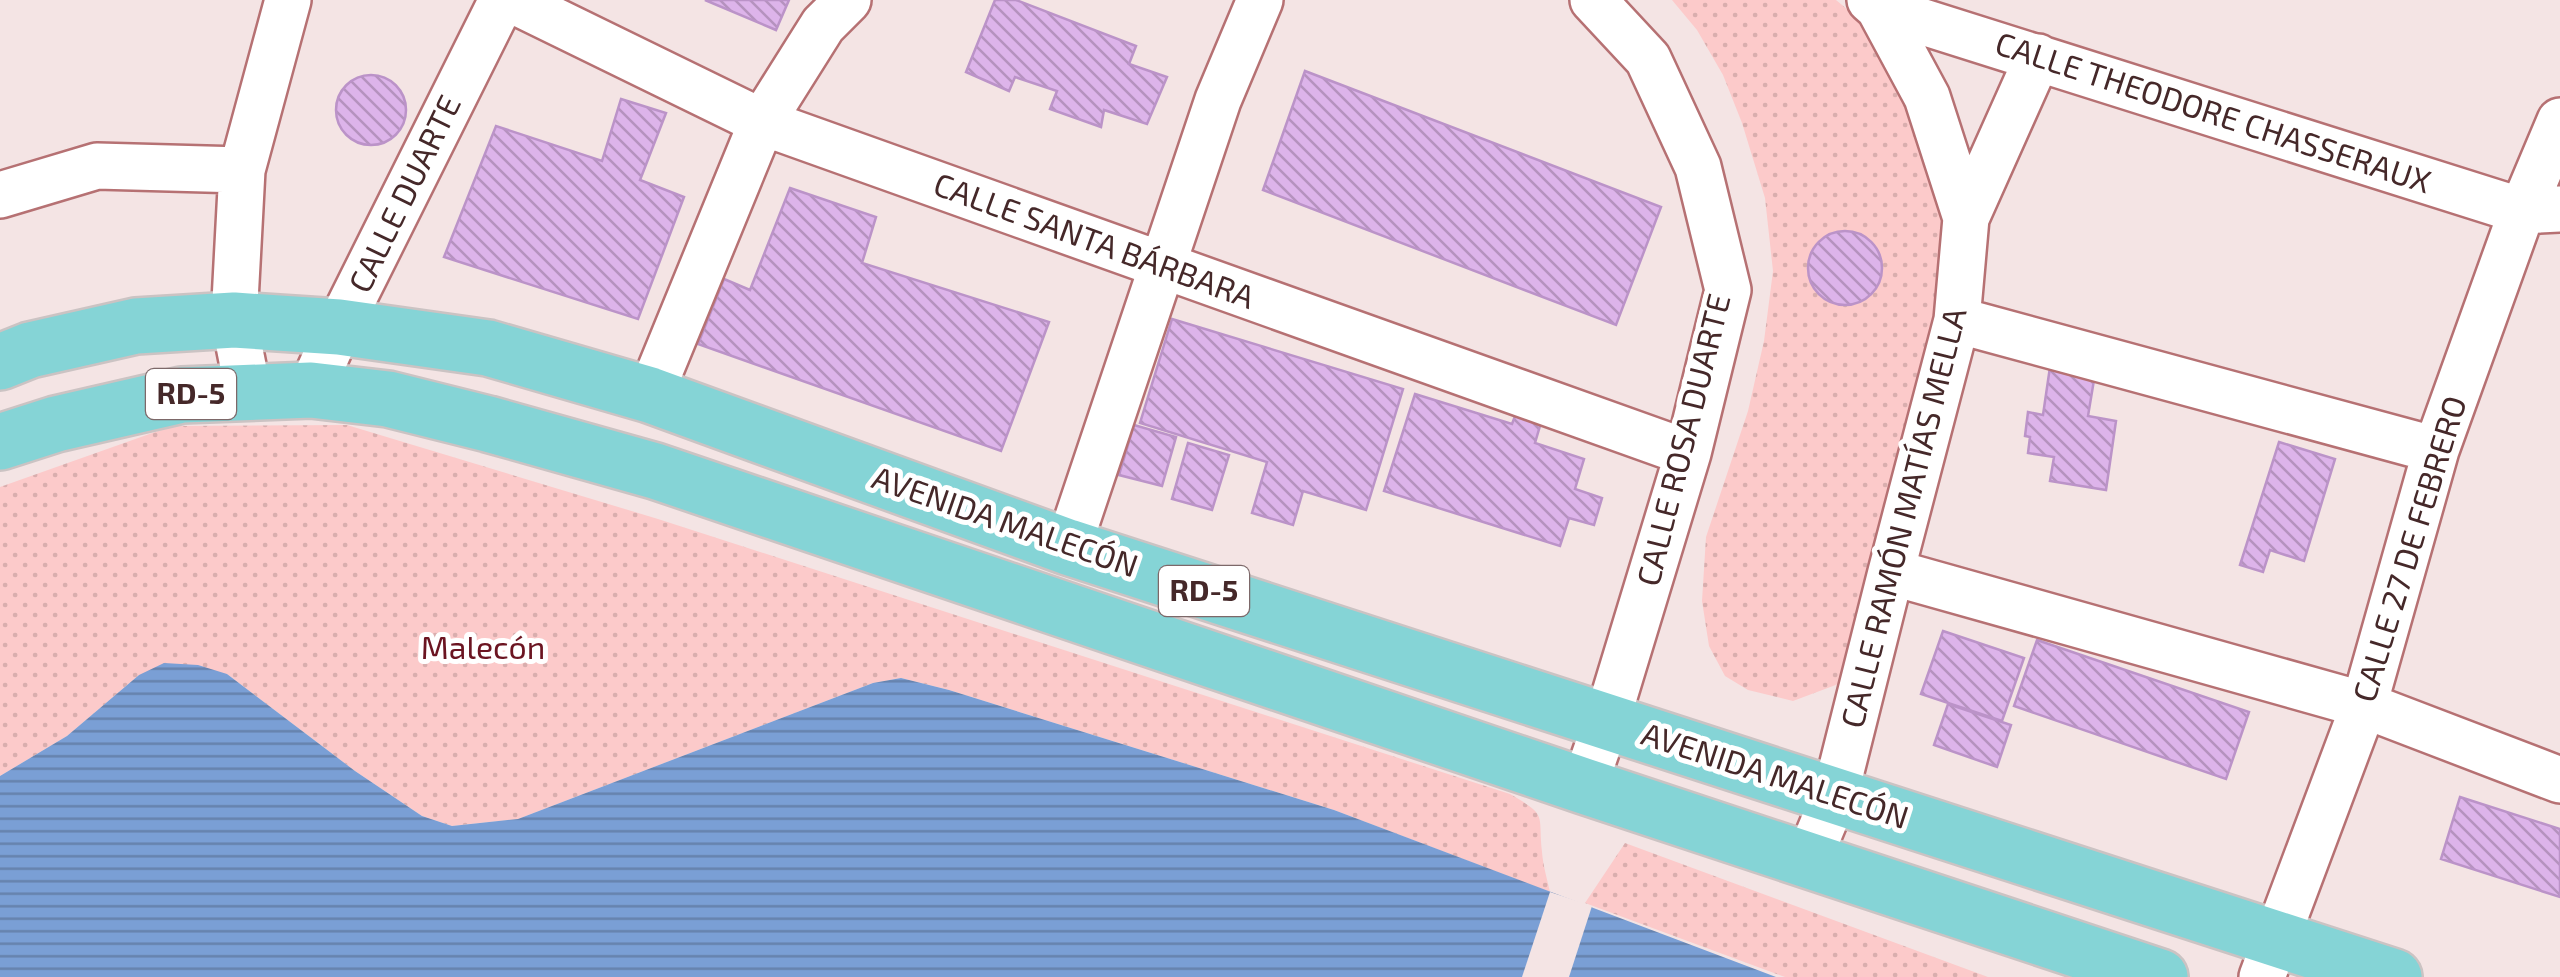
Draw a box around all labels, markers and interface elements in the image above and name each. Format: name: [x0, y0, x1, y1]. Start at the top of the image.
street label: CALLE THEODORE CHASSERAUX: [1991, 23, 2436, 200]
street label: CALLE DUARTE: [339, 88, 467, 298]
street label: CALLE SANTA BÁRBARA: [929, 163, 1260, 315]
street label: CALLE ROSA DUARTE: [1627, 289, 1737, 590]
street label: CALLE RAMÓN MATÍAS MELLA: [1831, 303, 1973, 732]
road number: RD-5: [146, 369, 236, 419]
street label: CALLE 27 DE FEBRERO: [2343, 391, 2473, 706]
street label: AVENIDA MALECÓN: [868, 457, 1144, 583]
road number: RD-5: [1159, 566, 1249, 616]
park label: Malecón: [421, 627, 545, 665]
street label: AVENIDA MALECÓN: [1637, 713, 1914, 835]

